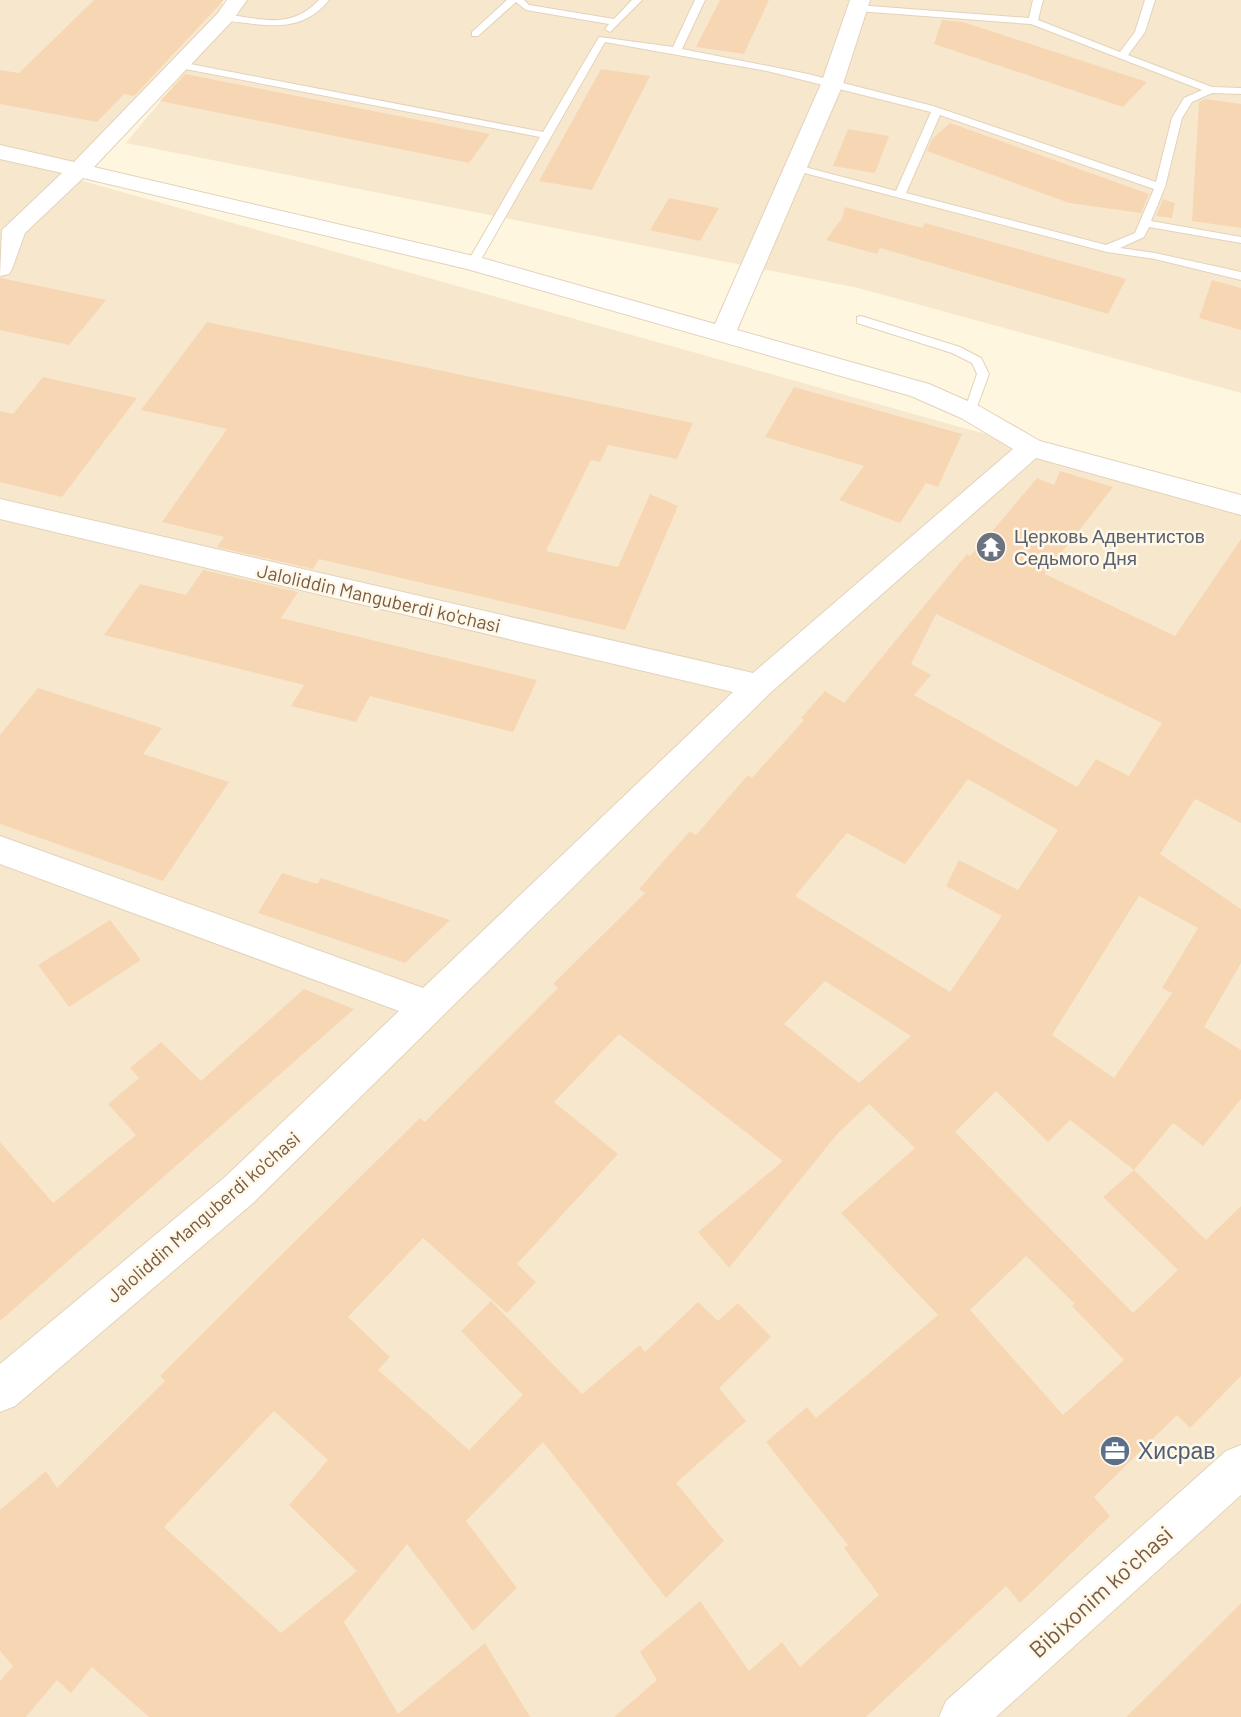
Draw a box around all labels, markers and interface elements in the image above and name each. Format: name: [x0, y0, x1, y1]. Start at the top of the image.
place label: Церковь Адвентистов Седьмого Дня: [1014, 524, 1205, 569]
temple icon: Церковь Адвентистов Седьмого Дня: [974, 530, 1008, 564]
street label: Jaloliddin Manguberdi ko'chasi: [255, 558, 503, 637]
street label: Jaloliddin Manguberdi ko'chasi: [101, 1126, 304, 1307]
office icon: Хисрав: [1098, 1434, 1132, 1468]
place label: Хисрав: [1138, 1436, 1216, 1464]
street label: Bibixonim koʻchasi: [1023, 1519, 1178, 1663]

